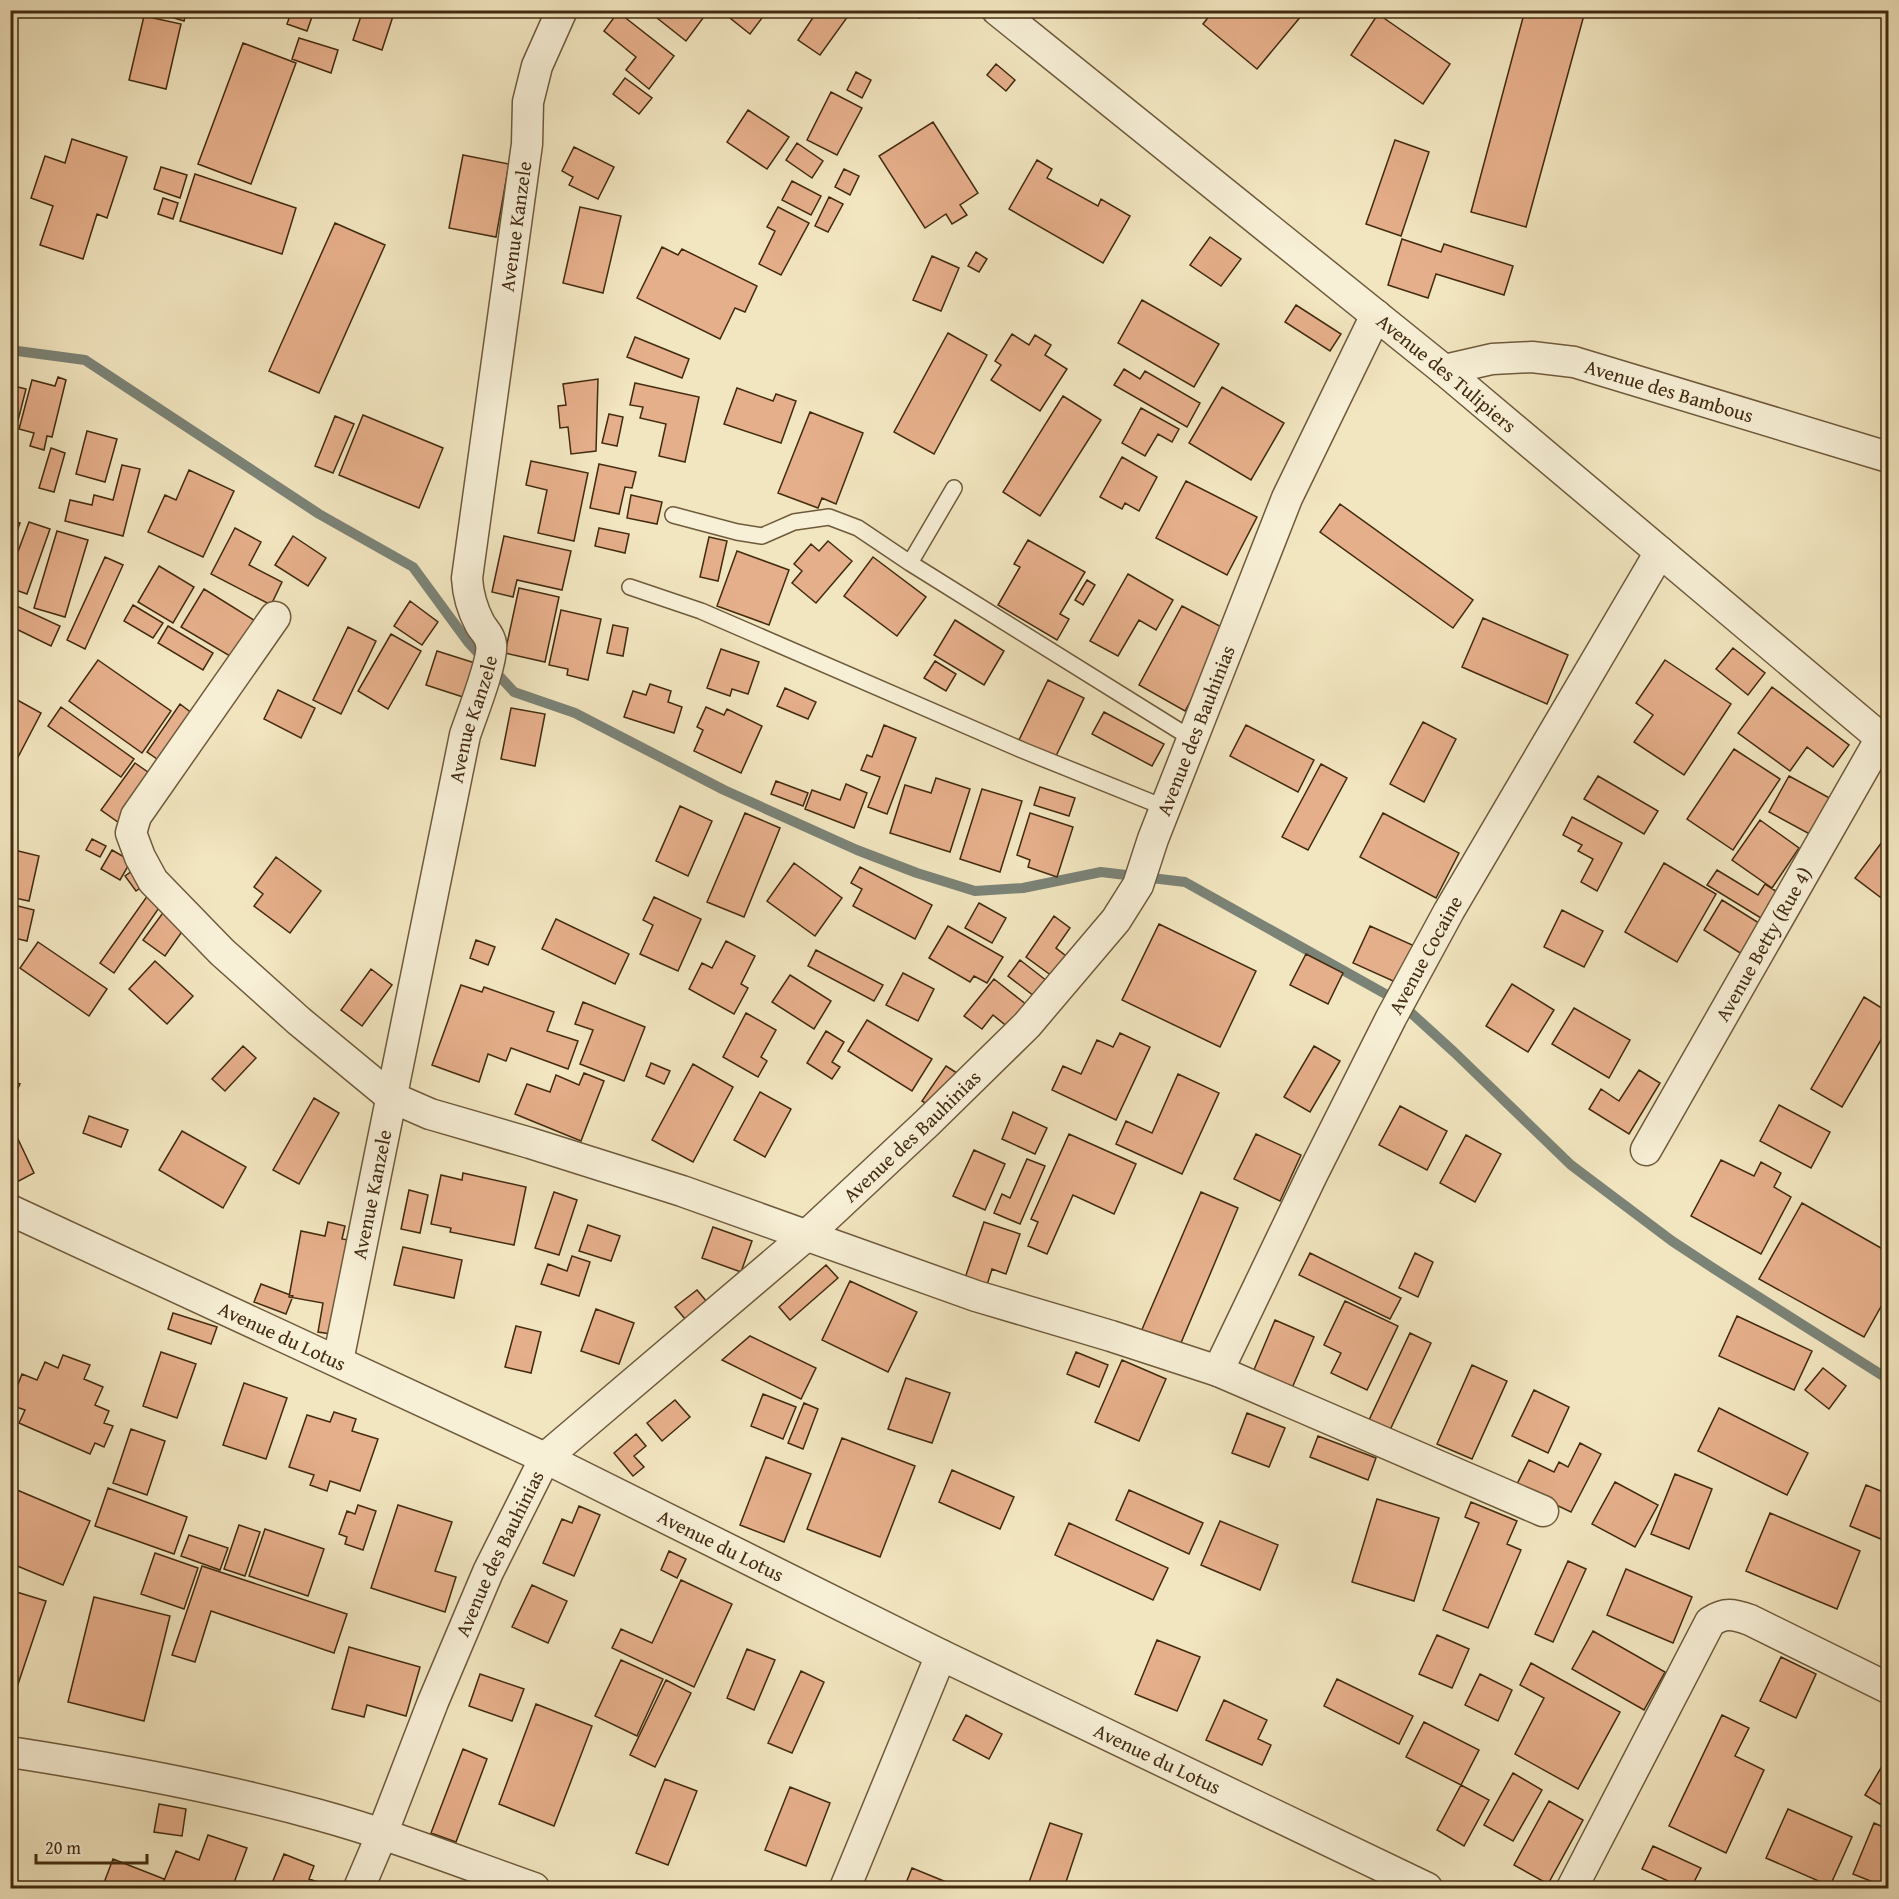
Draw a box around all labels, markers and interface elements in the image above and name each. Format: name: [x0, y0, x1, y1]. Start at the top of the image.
street label: Avenue Kanzele: [492, 159, 538, 294]
street label: Avenue des Tulipiers: [1371, 306, 1523, 439]
street label: Avenue des Bambous: [1581, 351, 1757, 430]
street label: Avenue des Bauhinias: [1149, 641, 1242, 820]
street label: Avenue Kanzele: [441, 653, 504, 785]
street label: Avenue Betty (Rue 4): [1707, 861, 1819, 1027]
street label: Avenue Cocaine: [1381, 890, 1469, 1019]
street label: Avenue des Bauhinias: [836, 1063, 987, 1209]
street label: Avenue Kanzele: [344, 1127, 399, 1262]
street label: Avenue du Lotus: [214, 1294, 351, 1378]
street label: Avenue des Bauhinias: [447, 1465, 551, 1641]
street label: Avenue du Lotus: [653, 1501, 789, 1589]
street label: Avenue du Lotus: [1089, 1715, 1226, 1801]
scale bar: [36, 1827, 147, 1865]
text: 20 m: [45, 1834, 81, 1861]

